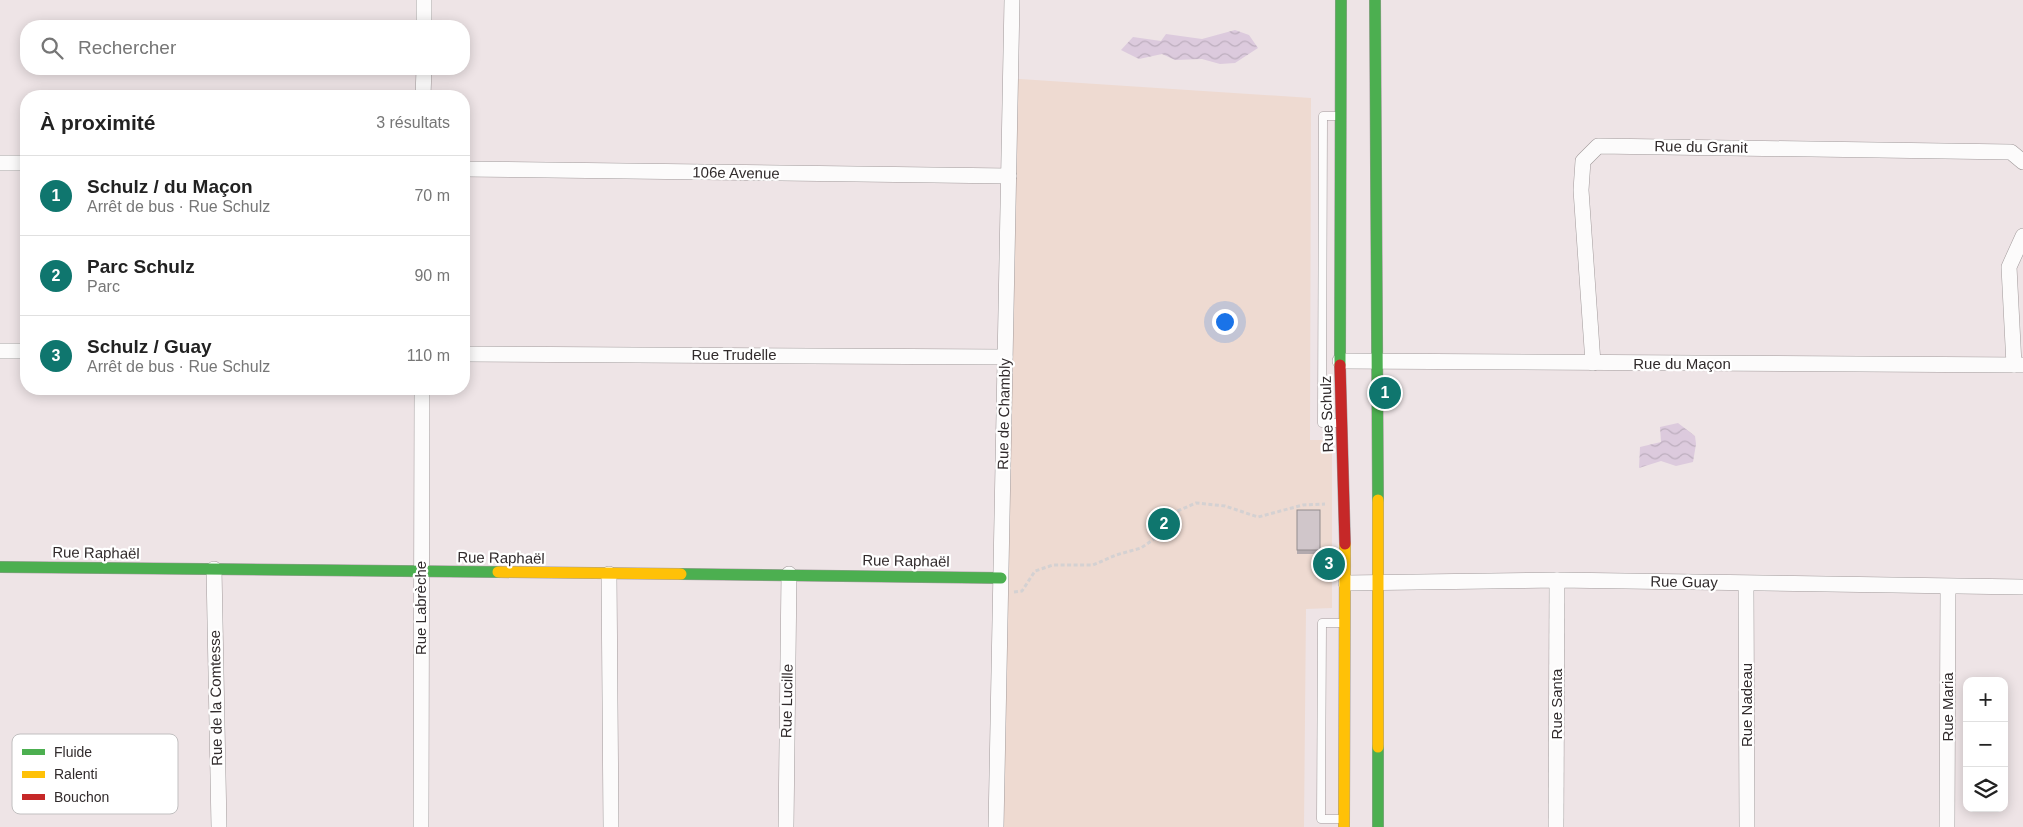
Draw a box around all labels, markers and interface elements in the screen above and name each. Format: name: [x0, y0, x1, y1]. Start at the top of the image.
search box: [20, 20, 470, 75]
icon: search: [38, 34, 66, 62]
text: Rechercher: [78, 37, 176, 58]
text: À proximité: [40, 111, 156, 134]
text: 3 résultats: [376, 114, 450, 131]
street label: Rue du Granit: [1654, 137, 1749, 156]
street label: 106e Avenue: [692, 163, 780, 182]
text: Schulz / du Maçon: [87, 176, 253, 197]
text: 1: [52, 187, 60, 204]
text: 70 m: [414, 187, 450, 204]
text: Arrêt de bus · Rue Schulz: [87, 198, 270, 215]
text: Parc Schulz: [87, 256, 195, 277]
text: 2: [52, 267, 60, 284]
text: 90 m: [414, 267, 450, 284]
text: Parc: [87, 278, 120, 295]
your location: [1212, 309, 1238, 335]
text: Schulz / Guay: [87, 336, 212, 357]
street label: Rue Trudelle: [691, 346, 777, 363]
text: 3: [52, 347, 60, 364]
text: 110 m: [407, 347, 450, 364]
street label: Rue du Maçon: [1633, 355, 1731, 372]
street label: Rue de Chambly: [994, 357, 1013, 470]
text: Arrêt de bus · Rue Schulz: [87, 358, 270, 375]
pin: 1: [1369, 374, 1401, 412]
street label: Rue Schulz: [1317, 375, 1336, 453]
pin: 2: [1148, 505, 1180, 543]
street label: Rue Raphaël: [52, 543, 140, 562]
pin: 3: [1313, 545, 1345, 583]
street label: Rue Raphaël: [457, 548, 545, 567]
street label: Rue Raphaël: [862, 551, 950, 570]
street label: Rue Labrèche: [412, 561, 429, 655]
street label: Rue Guay: [1650, 572, 1718, 591]
street label: Rue de la Comtesse: [206, 630, 225, 766]
street label: Rue Nadeau: [1738, 663, 1755, 747]
street label: Rue Lucille: [777, 664, 796, 738]
street label: Rue Santa: [1548, 668, 1565, 739]
street label: Rue Maria: [1939, 672, 1956, 742]
map controls: [1963, 677, 2008, 812]
button: +: [1963, 677, 2008, 722]
button: −: [1963, 722, 2008, 767]
legend: [12, 734, 178, 814]
text: Fluide: [54, 744, 92, 760]
text: Ralenti: [54, 766, 98, 782]
button: layers: [1963, 767, 2008, 812]
text: Bouchon: [54, 789, 109, 805]

